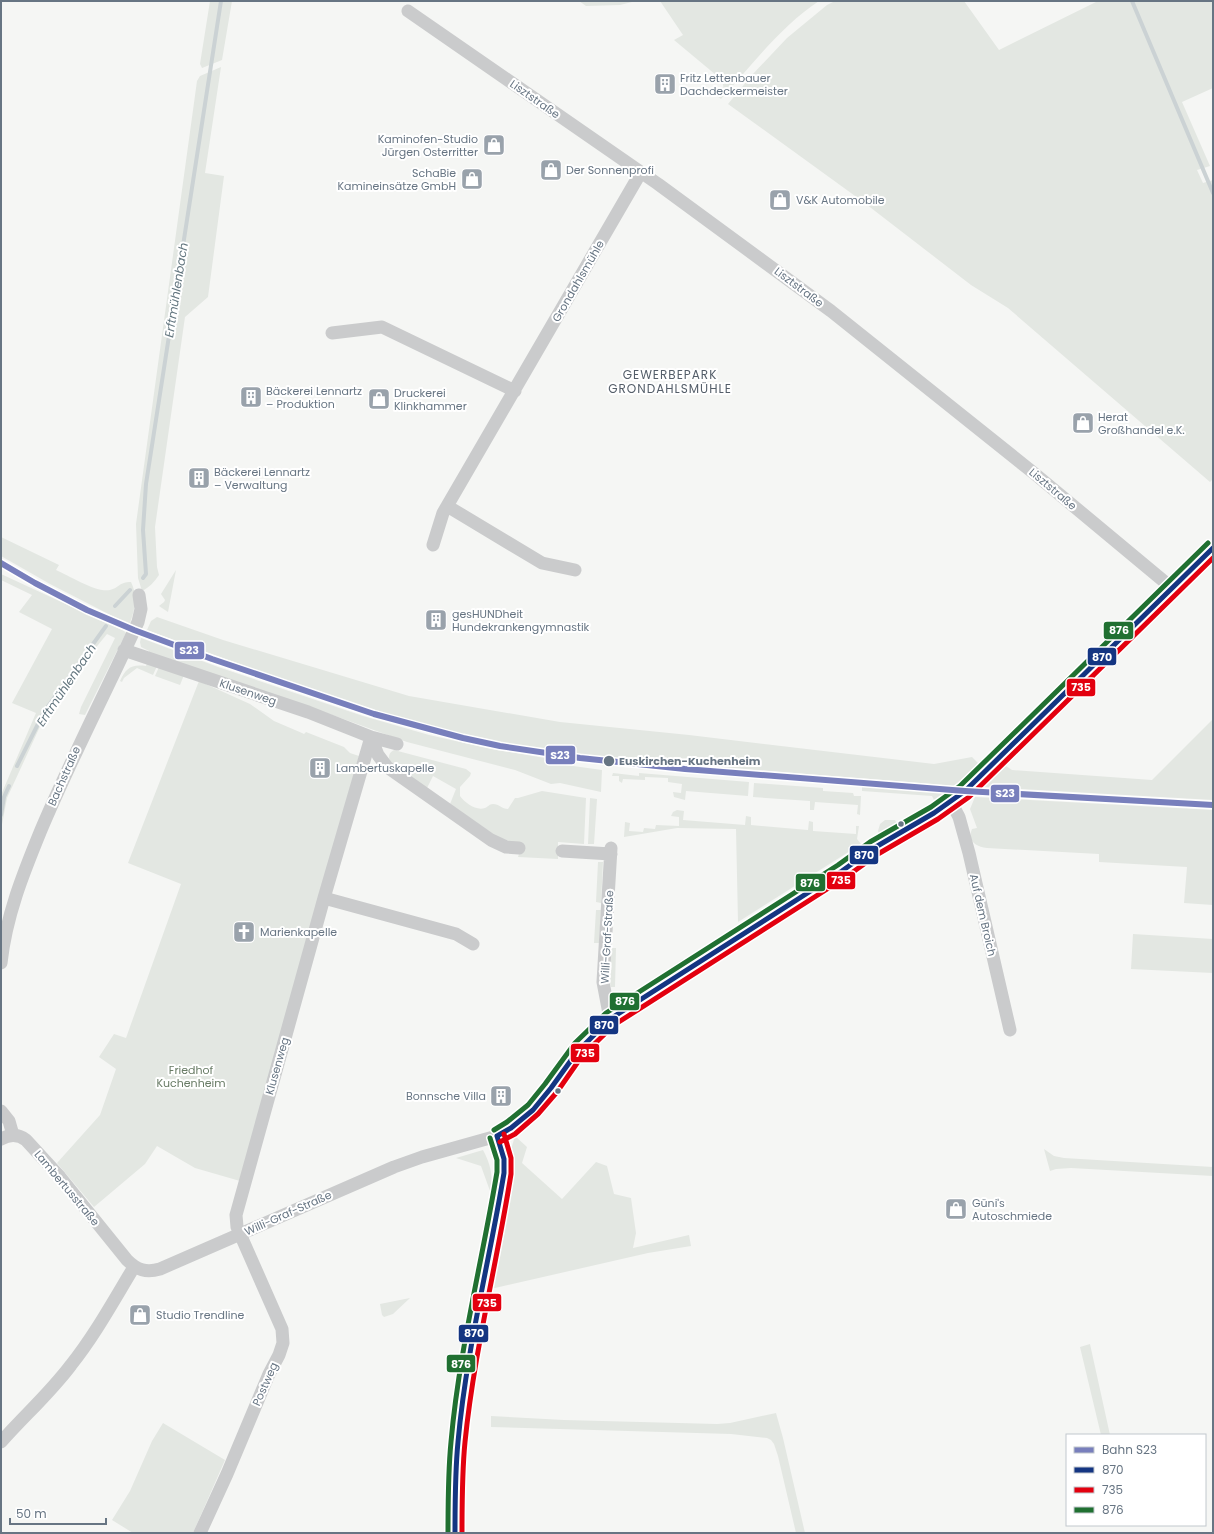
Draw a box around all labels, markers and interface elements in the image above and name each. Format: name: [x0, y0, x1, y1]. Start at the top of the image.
place label: Fritz Lettenbauer Dachdeckermeister: [680, 70, 788, 99]
building icon: Fritz Lettenbauer Dachdeckermeister: [652, 71, 678, 97]
street label: Lisztstraße: [507, 76, 563, 122]
place label: Kaminofen-Studio Jürgen Osterritter: [378, 131, 478, 160]
shop icon: Kaminofen-Studio Jürgen Osterritter: [481, 132, 507, 158]
shop icon: Der Sonnenprofi: [538, 157, 564, 183]
place label: Der Sonnenprofi: [566, 162, 654, 178]
place label: SchaBie Kamineinsätze GmbH: [337, 165, 456, 194]
shop icon: SchaBie Kamineinsätze GmbH: [459, 166, 485, 192]
shop icon: V&K Automobile: [767, 187, 793, 213]
place label: V&K Automobile: [796, 192, 885, 208]
street label: Grondahlsmühle: [548, 237, 608, 325]
water label: Erftmühlenbach: [160, 241, 192, 339]
street label: Lisztstraße: [771, 263, 827, 311]
district label: GEWERBEPARK GRONDAHLSMÜHLE: [608, 366, 732, 397]
place label: Bäckerei Lennartz – Produktion: [266, 383, 362, 412]
building icon: Bäckerei Lennartz – Produktion: [238, 384, 264, 410]
place label: Druckerei Klinkhammer: [394, 385, 467, 414]
shop icon: Druckerei Klinkhammer: [366, 386, 392, 412]
place label: Herat Großhandel e.K.: [1098, 409, 1185, 438]
shop icon: Herat Großhandel e.K.: [1070, 410, 1096, 436]
place label: Bäckerei Lennartz – Verwaltung: [214, 464, 310, 493]
street label: Lisztstraße: [1026, 464, 1080, 514]
building icon: Bäckerei Lennartz – Verwaltung: [186, 465, 212, 491]
place label: gesHUNDheit Hundekrankengymnastik: [452, 606, 590, 635]
building icon: gesHUNDheit Hundekrankengymnastik: [423, 607, 449, 633]
line badge: 876: [1103, 621, 1134, 640]
text: 876: [1109, 622, 1129, 638]
water label: Erftmühlenbach: [32, 640, 100, 730]
line badge: S23: [174, 641, 205, 660]
text: S23: [179, 642, 199, 658]
line badge: 870: [1087, 647, 1117, 666]
text: 870: [1092, 649, 1112, 665]
street label: Klusenweg: [217, 675, 279, 709]
line badge: 735: [1066, 678, 1096, 697]
text: 735: [1071, 679, 1091, 695]
street label: Bachstraße: [44, 744, 84, 808]
line badge: S23: [545, 745, 576, 765]
text: S23: [550, 747, 570, 763]
place label: Euskirchen-Kuchenheim: [619, 753, 761, 769]
marker: Euskirchen-Kuchenheim: [602, 754, 616, 768]
building icon: Lambertuskapelle: [307, 755, 333, 781]
place label: Lambertuskapelle: [336, 760, 434, 776]
line badge: S23: [990, 784, 1020, 803]
text: S23: [995, 785, 1015, 801]
unlabelled marker: [896, 819, 906, 829]
line badge: 870: [849, 845, 879, 865]
text: 870: [854, 847, 874, 863]
line badge: 735: [826, 871, 856, 890]
text: 735: [831, 872, 851, 888]
street label: Auf dem Broich: [966, 872, 1000, 958]
line badge: 876: [795, 873, 826, 892]
text: 876: [800, 875, 820, 891]
street label: Willi-Graf-Straße: [597, 890, 617, 984]
church icon: Marienkapelle: [231, 919, 257, 945]
place label: Marienkapelle: [260, 924, 337, 940]
line badge: 876: [609, 992, 640, 1011]
text: 876: [615, 993, 635, 1009]
line badge: 870: [589, 1015, 619, 1035]
text: 870: [594, 1017, 614, 1033]
street label: Klusenweg: [261, 1035, 293, 1097]
line badge: 735: [570, 1043, 600, 1063]
text: 735: [575, 1045, 595, 1061]
park label: Friedhof Kuchenheim: [156, 1062, 226, 1091]
building icon: Bonnsche Villa: [488, 1083, 514, 1109]
unlabelled marker: [553, 1086, 563, 1096]
place label: Bonnsche Villa: [406, 1088, 486, 1104]
street label: Lambertusstraße: [31, 1147, 104, 1229]
street label: Willi-Graf-Straße: [242, 1187, 334, 1239]
place label: Güni's Autoschmiede: [972, 1195, 1052, 1224]
shop icon: Güni's Autoschmiede: [943, 1196, 969, 1222]
line badge: 735: [472, 1293, 502, 1312]
text: 735: [477, 1295, 497, 1311]
shop icon: Studio Trendline: [127, 1302, 153, 1328]
place label: Studio Trendline: [156, 1307, 244, 1323]
line badge: 870: [458, 1324, 489, 1343]
text: 870: [464, 1325, 484, 1341]
line badge: 876: [446, 1354, 476, 1373]
text: 876: [451, 1356, 471, 1372]
street label: Postweg: [248, 1360, 282, 1408]
legend: [1066, 1434, 1206, 1526]
text: Bahn S23: [1102, 1441, 1157, 1458]
text: 870: [1102, 1461, 1124, 1478]
text: 735: [1102, 1481, 1123, 1498]
scale bar: [10, 1500, 106, 1526]
text: 876: [1102, 1501, 1124, 1518]
text: 50 m: [16, 1505, 47, 1522]

